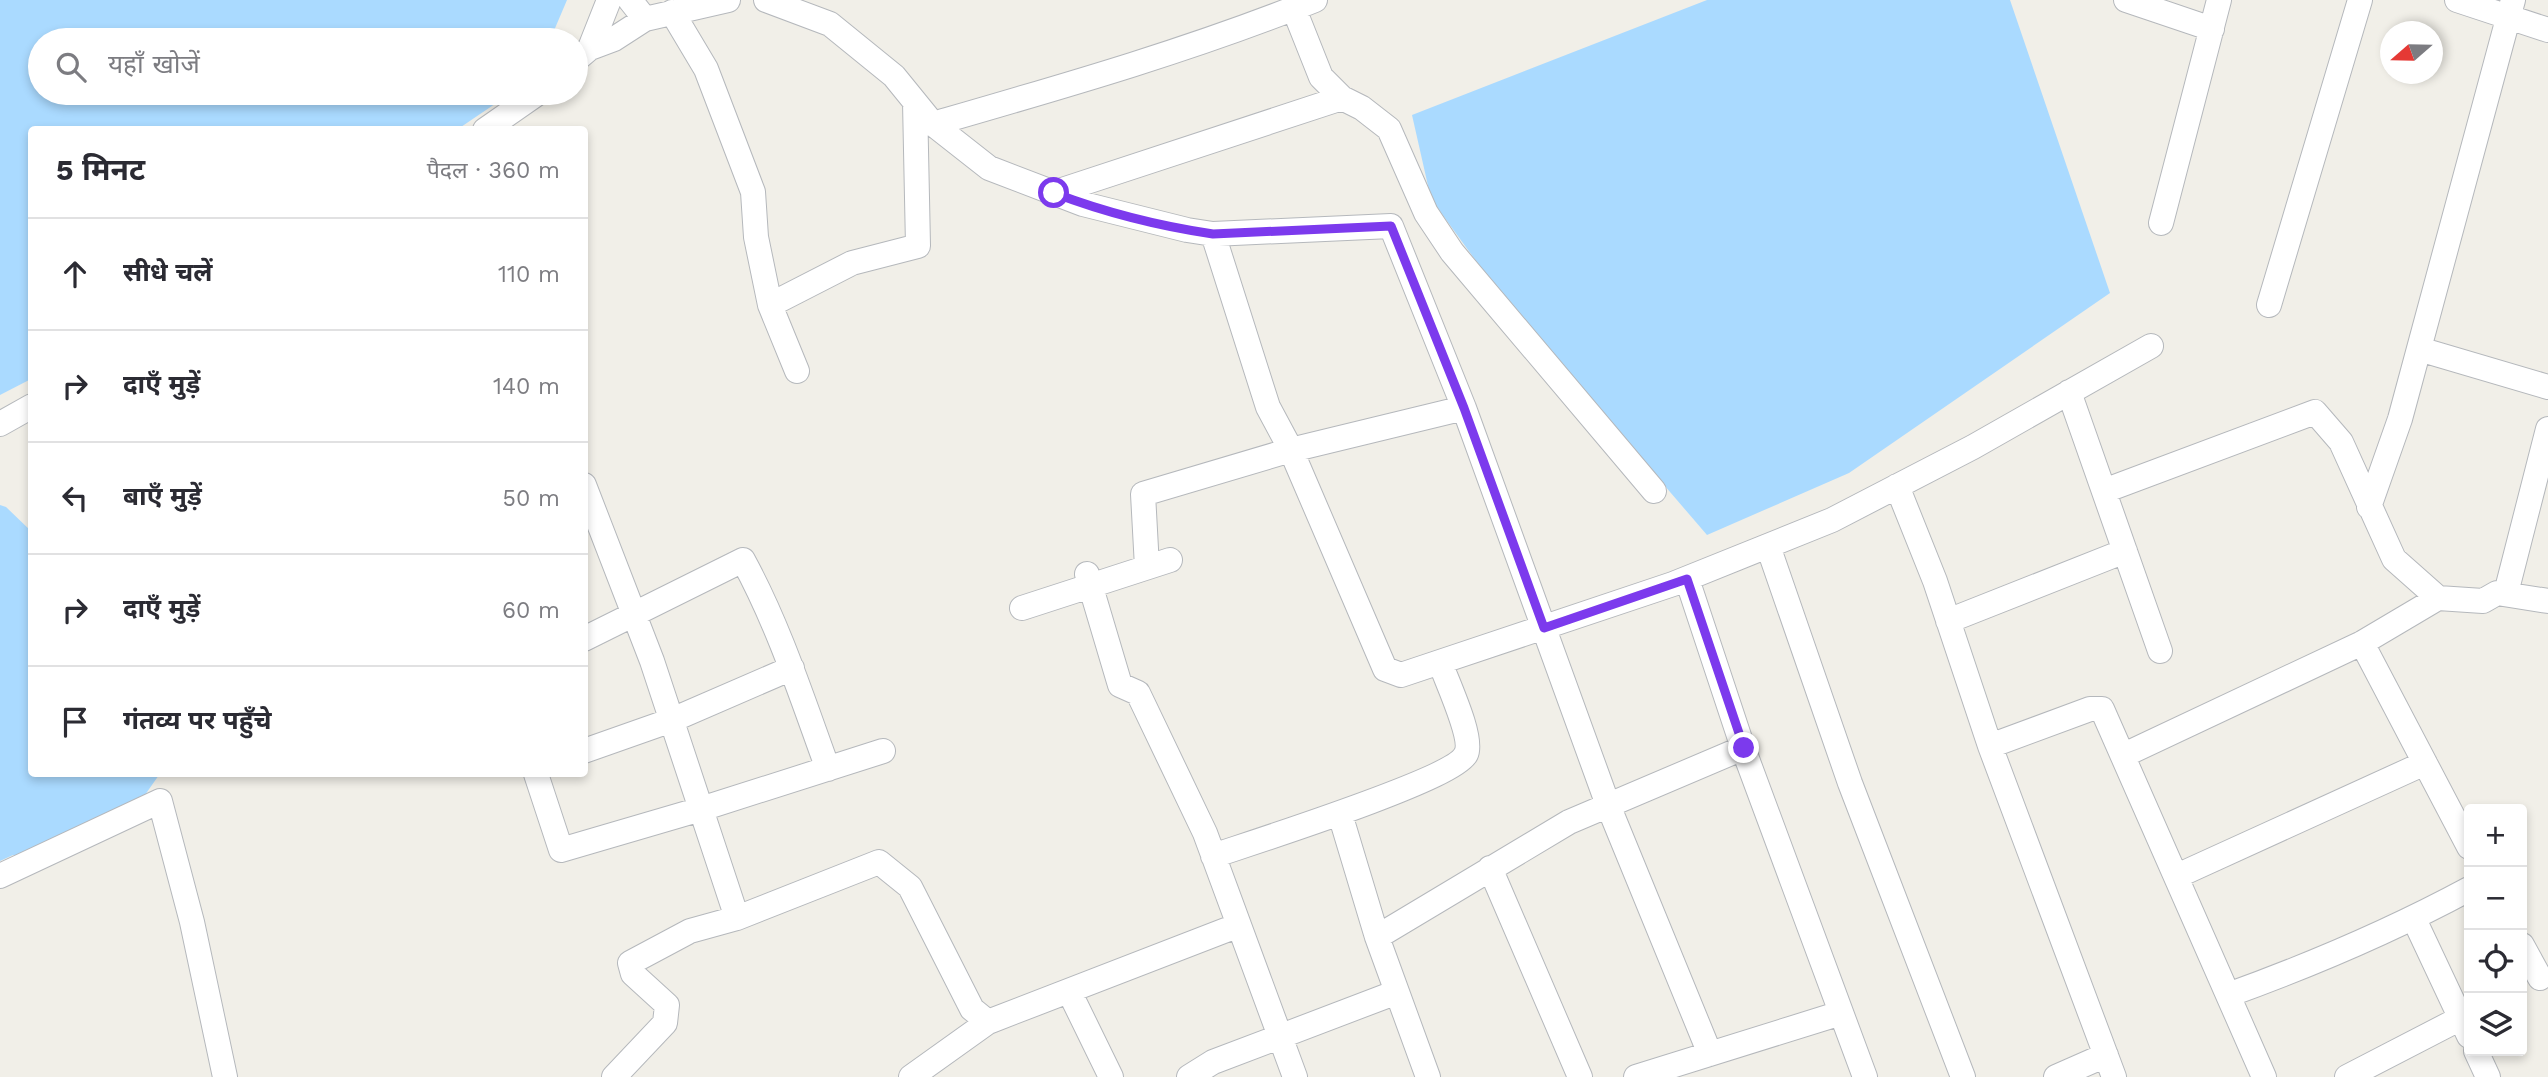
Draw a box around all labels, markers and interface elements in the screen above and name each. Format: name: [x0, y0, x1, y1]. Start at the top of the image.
north arrow: [2380, 21, 2443, 84]
search box: [28, 28, 588, 105]
icon: search: [52, 48, 90, 86]
text: यहाँ खोजें: [108, 49, 200, 79]
text: 5 मिनट: [56, 152, 145, 187]
text: पैदल · 360 m: [427, 157, 560, 184]
route start: [1038, 177, 1069, 208]
icon: ahead: [56, 255, 94, 293]
text: सीधे चलें: [123, 257, 212, 287]
text: 110 m: [498, 261, 560, 288]
icon: right: [56, 367, 94, 405]
text: दाएँ मुड़ें: [123, 369, 200, 399]
text: 140 m: [493, 373, 560, 400]
icon: left: [56, 479, 94, 517]
text: बाएँ मुड़ें: [123, 481, 202, 511]
text: 50 m: [503, 485, 560, 512]
icon: right: [56, 591, 94, 629]
text: दाएँ मुड़ें: [123, 593, 200, 623]
text: 60 m: [502, 597, 560, 624]
icon: arrive: [56, 703, 94, 741]
text: गंतव्य पर पहुँचे: [123, 705, 272, 735]
route end: [1728, 732, 1759, 763]
map controls: [2464, 804, 2527, 1056]
button: +: [2464, 804, 2527, 867]
button: −: [2464, 867, 2527, 930]
button: locate: [2464, 930, 2527, 993]
button: layers: [2464, 993, 2527, 1056]

